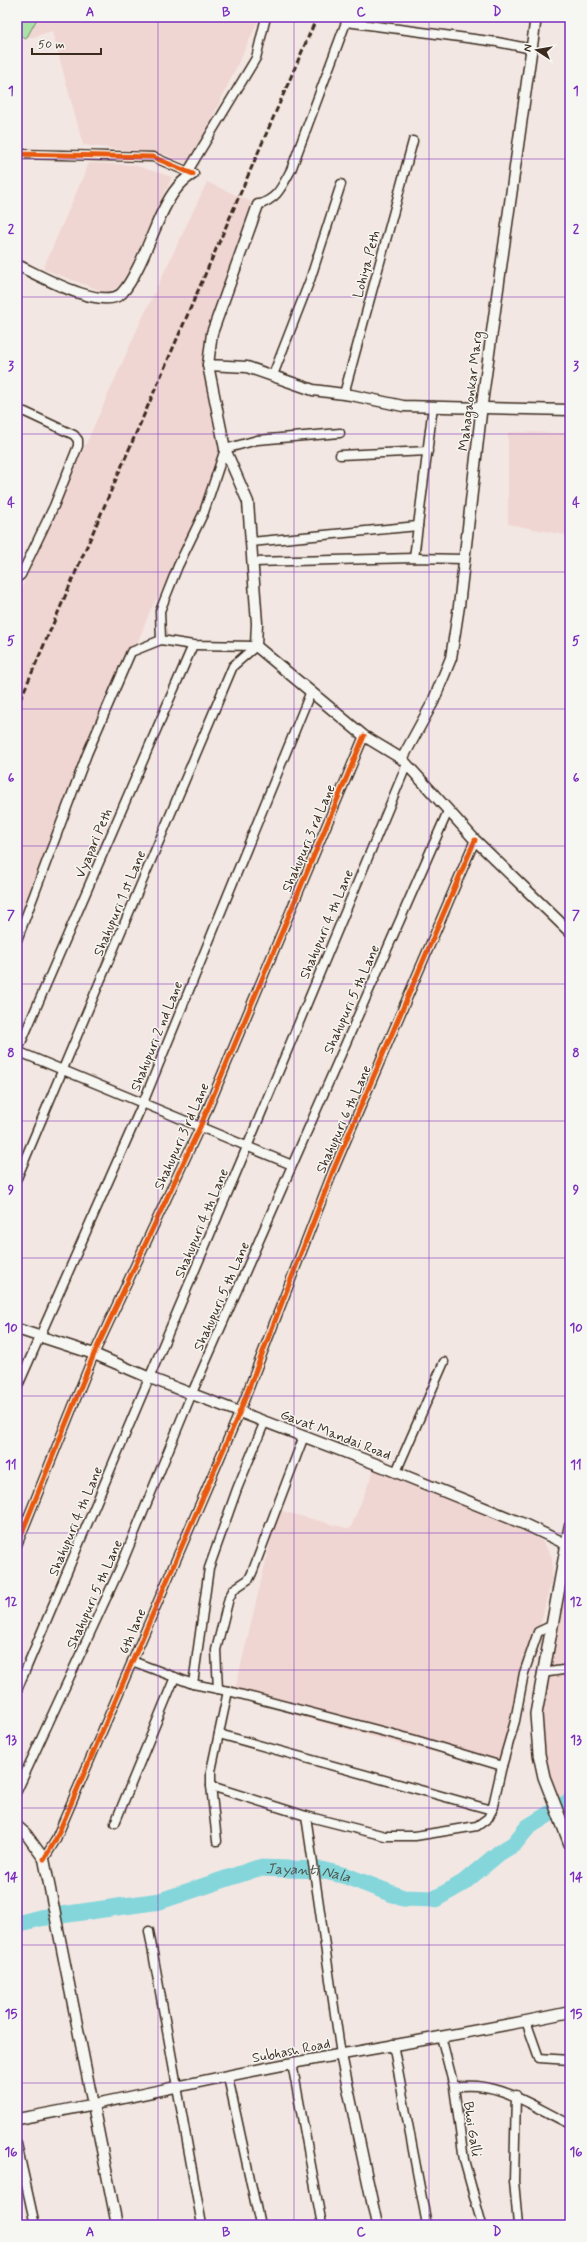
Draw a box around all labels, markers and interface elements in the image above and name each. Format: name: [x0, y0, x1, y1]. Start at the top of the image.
text: A: [86, 4, 94, 21]
text: B: [222, 4, 231, 21]
text: C: [356, 4, 366, 21]
text: D: [493, 4, 502, 21]
scale bar: [32, 30, 101, 56]
north arrow: [517, 30, 557, 70]
text: 50 m: [38, 37, 65, 53]
text: N: [521, 43, 536, 53]
text: 1: [8, 83, 14, 100]
text: 1: [573, 83, 579, 100]
text: 2: [8, 221, 15, 238]
text: 2: [573, 221, 580, 238]
street label: Lohiya Peth: [349, 228, 385, 300]
street label: Mahagaonkar Marg: [455, 330, 488, 452]
text: 3: [8, 358, 14, 375]
text: 3: [573, 358, 579, 375]
text: 4: [7, 495, 15, 512]
text: 4: [572, 495, 580, 512]
text: 5: [7, 633, 15, 650]
text: 5: [572, 633, 580, 650]
text: 6: [8, 770, 15, 787]
text: 6: [573, 770, 580, 787]
street label: Shahupuri 3 rd Lane: [278, 782, 340, 895]
street label: Vyapari Peth: [71, 806, 117, 881]
street label: Shahupuri 1 st Lane: [89, 848, 150, 959]
street label: Shahupuri 4 th Lane: [296, 867, 358, 982]
text: 7: [7, 907, 15, 924]
text: 7: [572, 907, 580, 924]
street label: Shahupuri 5 th Lane: [320, 942, 384, 1057]
street label: Shahupuri 2 nd Lane: [127, 979, 187, 1094]
text: 8: [7, 1045, 15, 1062]
text: 8: [572, 1045, 580, 1062]
street label: Shahupuri 6 th Lane: [312, 1063, 376, 1176]
street label: Shahupuri 3 rd Lane: [150, 1080, 214, 1193]
street label: Shahupuri 4 th Lane: [171, 1166, 233, 1281]
text: 9: [8, 1182, 15, 1199]
text: 9: [573, 1182, 580, 1199]
street label: Shahupuri 5 th Lane: [190, 1239, 254, 1354]
text: 10: [4, 1320, 18, 1337]
text: 10: [569, 1320, 583, 1337]
street label: Gavat Mandai Road: [278, 1406, 394, 1464]
text: 11: [5, 1457, 17, 1474]
text: 11: [570, 1457, 582, 1474]
street label: Shahupuri 4 th Lane: [45, 1464, 107, 1579]
street label: Shahupuri 5 th Lane: [63, 1537, 127, 1652]
text: 12: [5, 1594, 17, 1611]
text: 12: [570, 1594, 582, 1611]
street label: 6th lane: [115, 1606, 151, 1657]
text: 13: [5, 1732, 17, 1749]
text: 13: [570, 1732, 582, 1749]
water label: Jayanti Nala: [266, 1859, 354, 1888]
text: 14: [4, 1869, 18, 1886]
text: 14: [569, 1869, 583, 1886]
text: 15: [5, 2006, 17, 2023]
text: 15: [570, 2006, 582, 2023]
street label: Subhash Road: [251, 2035, 332, 2067]
street label: Bhoi Galli: [459, 2100, 485, 2158]
text: 16: [4, 2144, 18, 2161]
text: 16: [569, 2144, 583, 2161]
text: A: [86, 2224, 94, 2241]
text: B: [222, 2224, 231, 2241]
text: C: [356, 2224, 366, 2241]
text: D: [493, 2224, 502, 2241]

